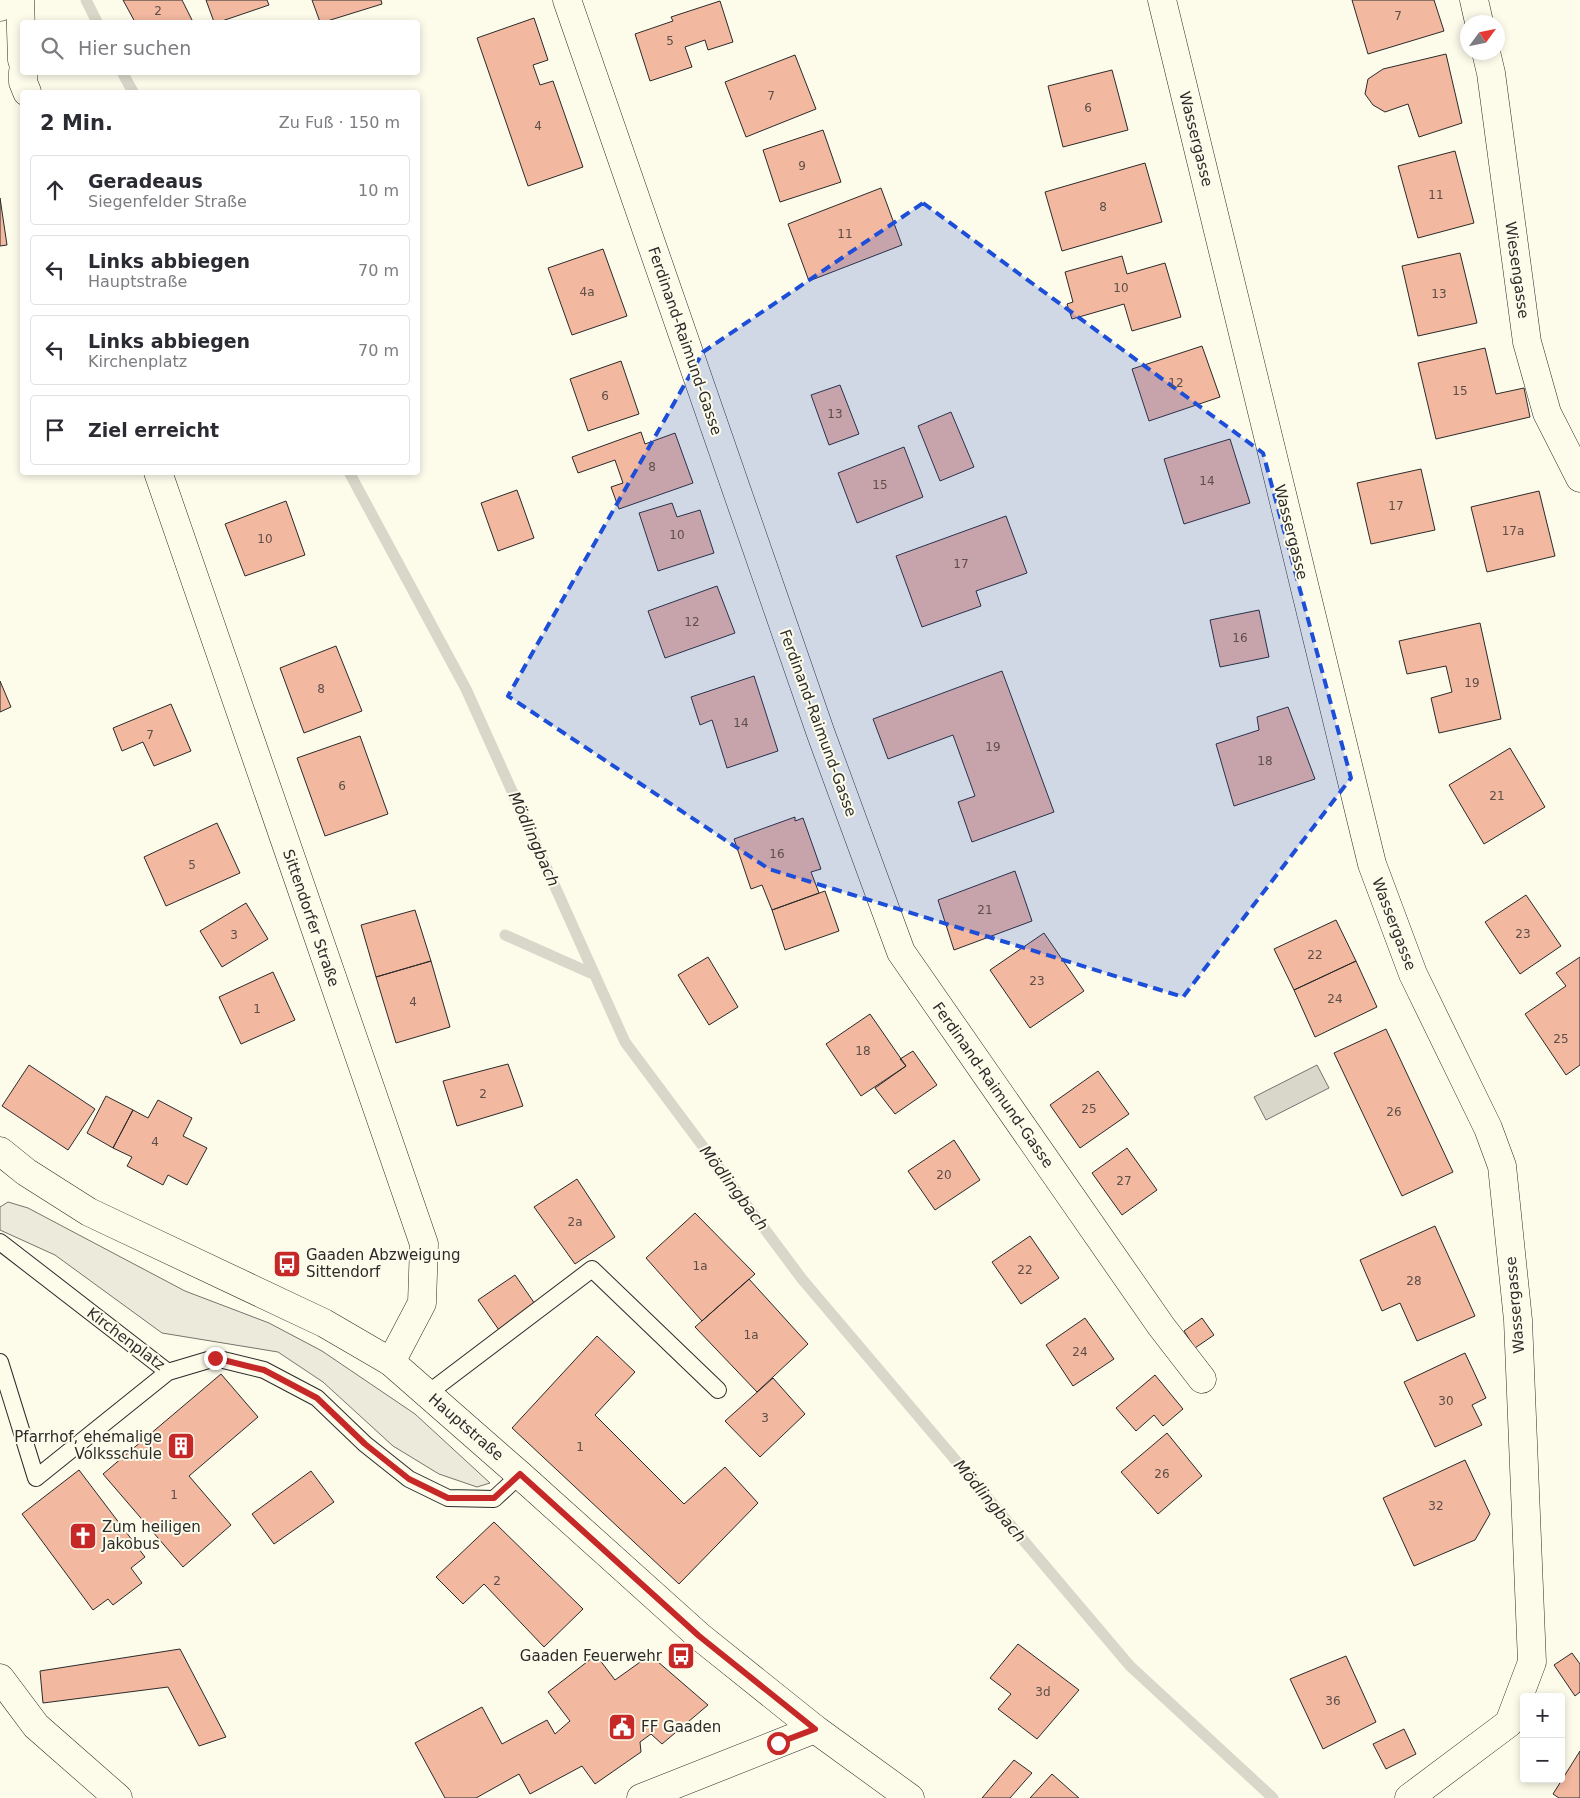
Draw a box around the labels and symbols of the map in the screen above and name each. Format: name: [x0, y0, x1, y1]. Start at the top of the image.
house number: 2: [154, 4, 162, 18]
house number: 7: [1394, 9, 1402, 23]
north arrow: [1460, 15, 1505, 60]
house number: 5: [666, 34, 674, 48]
house number: 7: [767, 89, 775, 103]
street label: Wassergasse: [1175, 90, 1217, 188]
house number: 6: [1084, 101, 1092, 115]
house number: 4: [534, 119, 542, 133]
house number: 9: [798, 159, 806, 173]
house number: 11: [1428, 188, 1444, 202]
house number: 8: [1099, 200, 1107, 214]
street label: Wiesengasse: [1501, 220, 1533, 320]
house number: 11: [837, 227, 853, 241]
street label: Ferdinand-Raimund-Gasse: [644, 244, 726, 438]
house number: 10: [1113, 281, 1129, 295]
house number: 4a: [580, 285, 595, 299]
house number: 13: [1431, 287, 1447, 301]
house number: 12: [1168, 376, 1184, 390]
house number: 15: [1452, 384, 1468, 398]
house number: 6: [601, 389, 609, 403]
house number: 13: [827, 407, 843, 421]
house number: 8: [648, 460, 656, 474]
house number: 14: [1199, 474, 1215, 488]
house number: 15: [872, 478, 888, 492]
street label: Wassergasse: [1270, 483, 1312, 581]
house number: 17: [1388, 499, 1404, 513]
house number: 17a: [1502, 524, 1524, 538]
house number: 10: [669, 528, 685, 542]
house number: 10: [257, 532, 273, 546]
house number: 17: [953, 557, 969, 571]
house number: 12: [684, 615, 700, 629]
street label: Ferdinand-Raimund-Gasse: [776, 627, 860, 819]
house number: 16: [1232, 631, 1248, 645]
house number: 19: [1464, 676, 1480, 690]
house number: 8: [317, 682, 325, 696]
house number: 14: [733, 716, 749, 730]
house number: 7: [146, 728, 154, 742]
house number: 19: [985, 740, 1001, 754]
house number: 18: [1257, 754, 1273, 768]
house number: 6: [338, 779, 346, 793]
water label: Mödlingbach: [505, 789, 563, 889]
house number: 21: [1489, 789, 1505, 803]
street label: Sittendorfer Straße: [279, 847, 343, 989]
house number: 16: [769, 847, 785, 861]
house number: 5: [188, 858, 196, 872]
street label: Wassergasse: [1368, 875, 1420, 973]
house number: 21: [977, 903, 993, 917]
house number: 23: [1515, 927, 1531, 941]
house number: 3: [230, 928, 238, 942]
house number: 22: [1307, 948, 1323, 962]
house number: 23: [1029, 974, 1045, 988]
house number: 24: [1327, 992, 1343, 1006]
house number: 4: [409, 995, 417, 1009]
street label: Ferdinand-Raimund-Gasse: [929, 999, 1057, 1171]
house number: 1: [253, 1002, 261, 1016]
house number: 25: [1553, 1032, 1569, 1046]
house number: 18: [855, 1044, 871, 1058]
house number: 2: [479, 1087, 487, 1101]
house number: 25: [1081, 1102, 1097, 1116]
house number: 26: [1386, 1105, 1402, 1119]
house number: 4: [151, 1135, 159, 1149]
water label: Mödlingbach: [696, 1142, 772, 1234]
house number: 20: [936, 1168, 952, 1182]
house number: 27: [1116, 1174, 1132, 1188]
house number: 2a: [568, 1215, 583, 1229]
place label: Gaaden Abzweigung Sittendorf: [306, 1246, 460, 1281]
bus stop icon: Gaaden Abzweigung Sittendorf: [272, 1249, 302, 1279]
street label: Wassergasse: [1502, 1256, 1528, 1354]
house number: 1a: [693, 1259, 708, 1273]
house number: 22: [1017, 1263, 1033, 1277]
house number: 28: [1406, 1274, 1422, 1288]
street label: Kirchenplatz: [83, 1304, 169, 1374]
house number: 1a: [744, 1328, 759, 1342]
house number: 24: [1072, 1345, 1088, 1359]
route end: [204, 1347, 227, 1370]
street label: Hauptstraße: [425, 1390, 507, 1464]
house number: 30: [1438, 1394, 1454, 1408]
house number: 3: [761, 1411, 769, 1425]
place label: Pfarrhof, ehemalige Volksschule: [14, 1428, 162, 1463]
building icon: Pfarrhof, ehemalige Volksschule: [166, 1431, 196, 1461]
house number: 1: [576, 1440, 584, 1454]
water label: Mödlingbach: [950, 1456, 1030, 1546]
house number: 26: [1154, 1467, 1170, 1481]
house number: 1: [170, 1488, 178, 1502]
house number: 32: [1428, 1499, 1444, 1513]
place label: Zum heiligen Jakobus: [101, 1518, 201, 1553]
church icon: Zum heiligen Jakobus: [68, 1521, 98, 1551]
house number: 2: [493, 1574, 501, 1588]
bus stop icon: Gaaden Feuerwehr: [666, 1641, 696, 1671]
place label: Gaaden Feuerwehr: [520, 1647, 663, 1665]
house number: 3d: [1035, 1685, 1051, 1699]
house number: 36: [1325, 1694, 1341, 1708]
public building icon: FF Gaaden: [607, 1712, 637, 1742]
place label: FF Gaaden: [641, 1718, 721, 1736]
route start: [767, 1732, 790, 1755]

